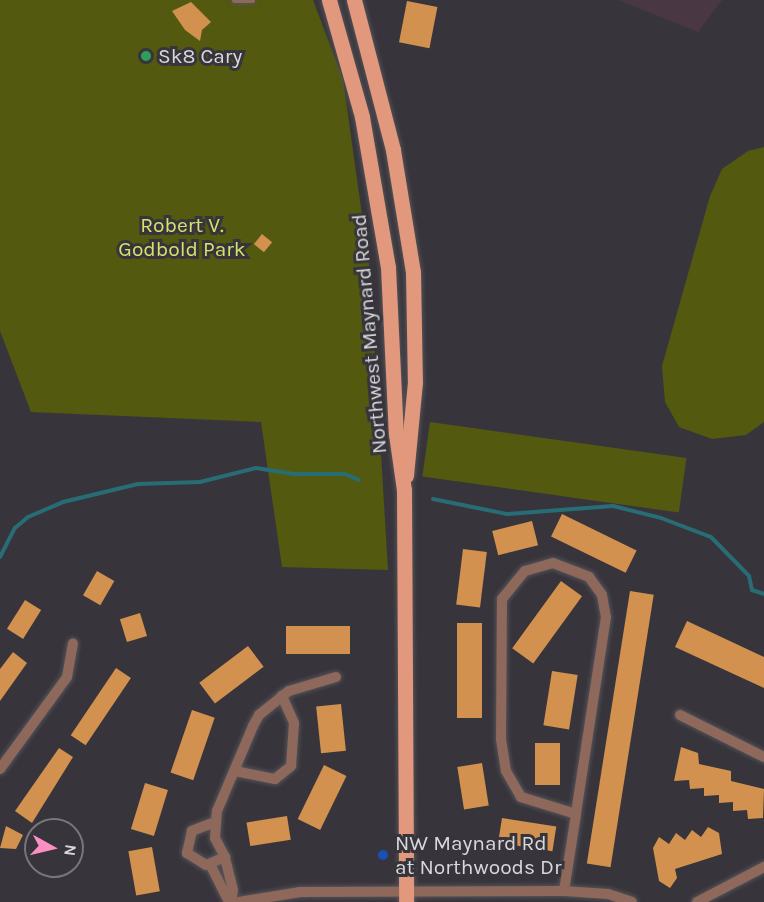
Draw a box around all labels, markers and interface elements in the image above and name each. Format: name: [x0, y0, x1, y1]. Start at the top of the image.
place label: Sk8 Cary: [158, 43, 242, 69]
marker: Sk8 Cary: [139, 49, 153, 63]
park label: Robert V. Godbold Park: [118, 212, 246, 262]
street label: Northwest Maynard Road: [346, 213, 392, 455]
north arrow: [24, 818, 84, 878]
place label: NW Maynard Rd at Northwoods Dr: [395, 830, 562, 880]
text: N: [60, 843, 81, 857]
marker: NW Maynard Rd at Northwoods Dr: [376, 848, 390, 862]

